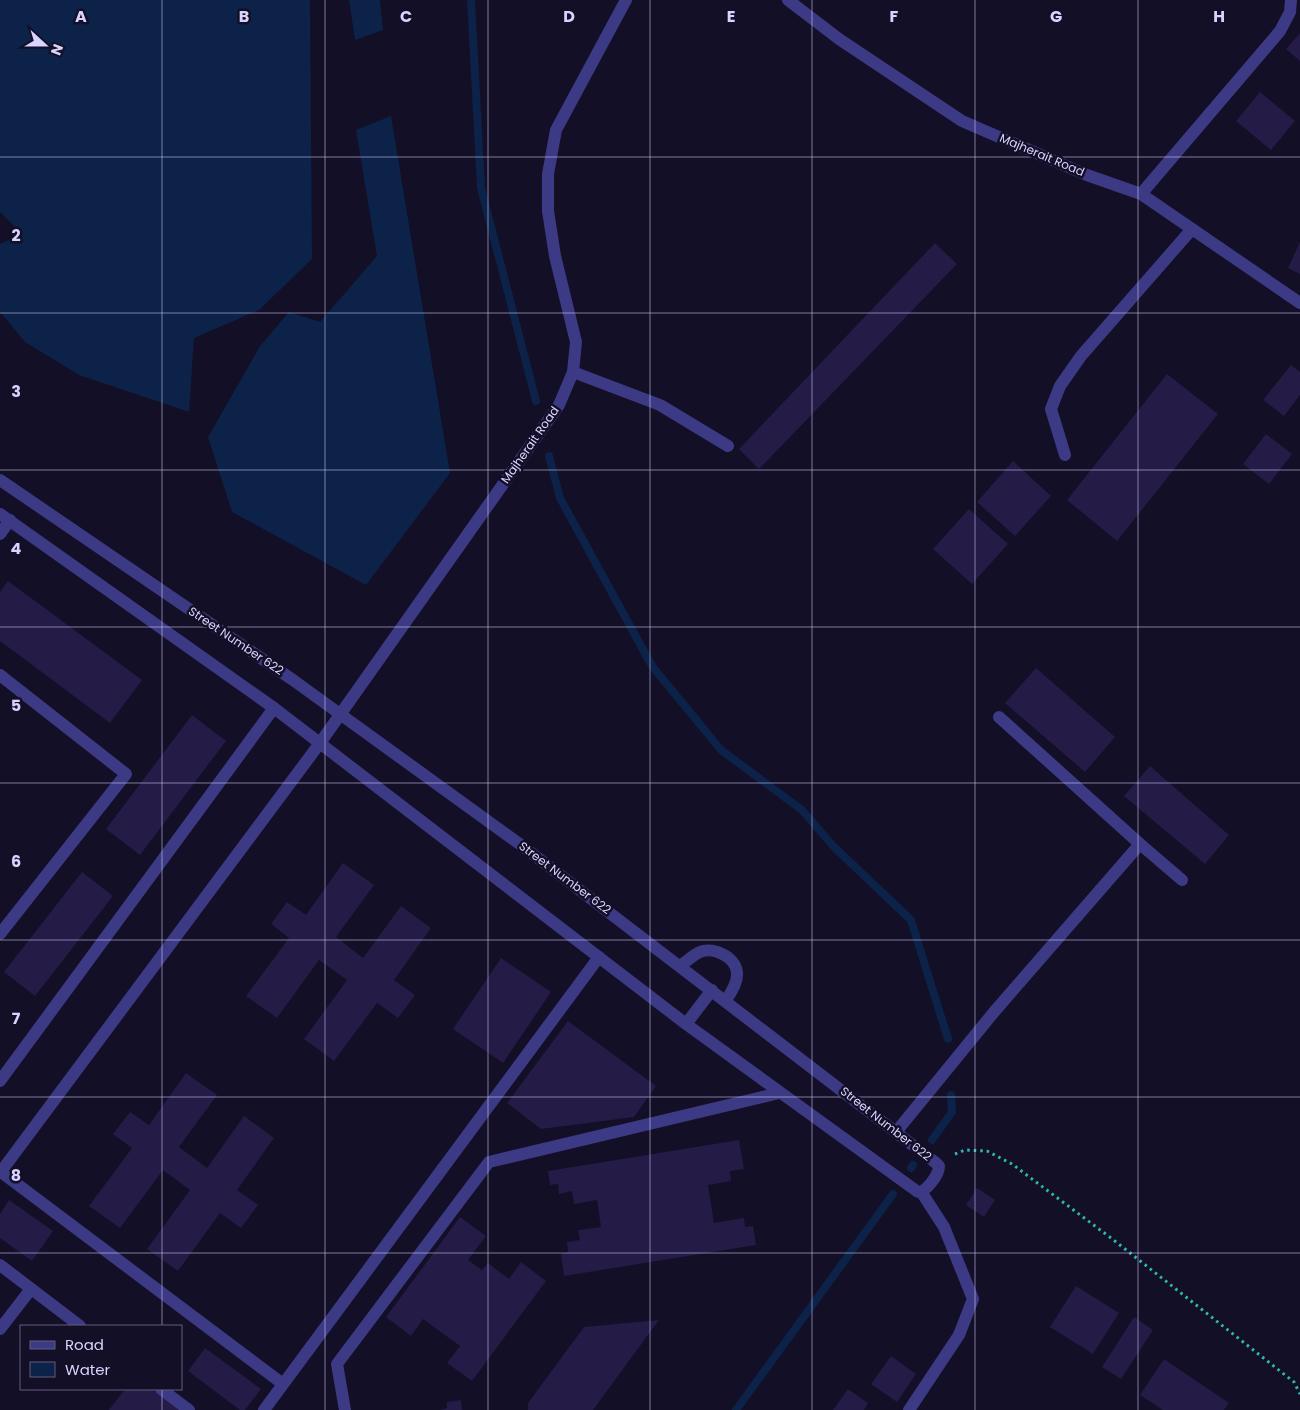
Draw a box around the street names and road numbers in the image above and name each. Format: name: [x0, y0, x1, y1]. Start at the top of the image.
street label: Majherait Road: [997, 129, 1087, 180]
street label: Majherait Road: [497, 403, 563, 487]
street label: Street Number 622: [185, 602, 287, 679]
street label: Street Number 622: [516, 837, 615, 918]
street label: Street Number 622: [837, 1083, 936, 1165]

